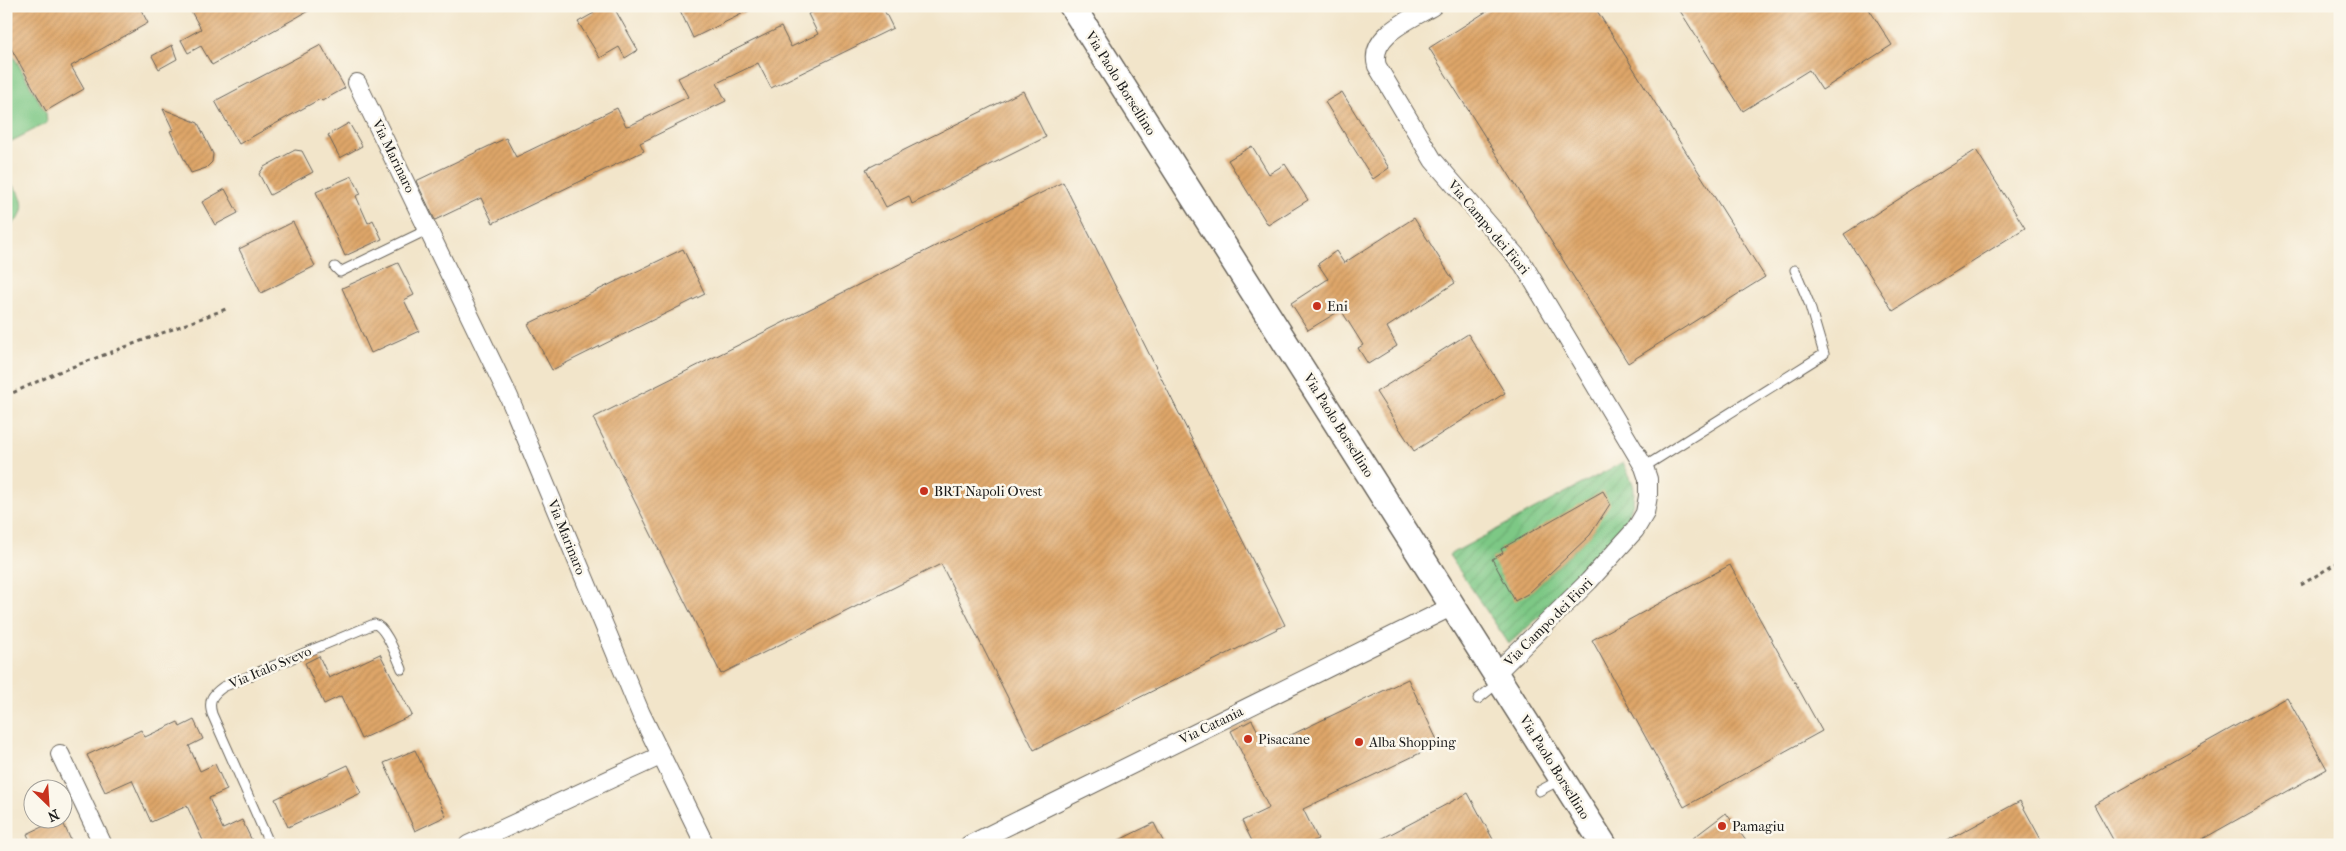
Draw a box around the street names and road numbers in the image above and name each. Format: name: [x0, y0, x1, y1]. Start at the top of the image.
street label: Via Paolo Borsellino: [1081, 27, 1159, 138]
street label: Via Marinaro: [368, 116, 419, 196]
street label: Via Campo dei Fiori: [1443, 176, 1533, 278]
street label: Via Paolo Borsellino: [1299, 369, 1377, 480]
street label: Via Marinaro: [543, 496, 589, 577]
street label: Via Campo dei Fiori: [1500, 575, 1596, 671]
street label: Via Italo Svevo: [226, 643, 314, 693]
street label: Via Catania: [1176, 702, 1246, 749]
street label: Via Paolo Borsellino: [1515, 711, 1593, 822]

